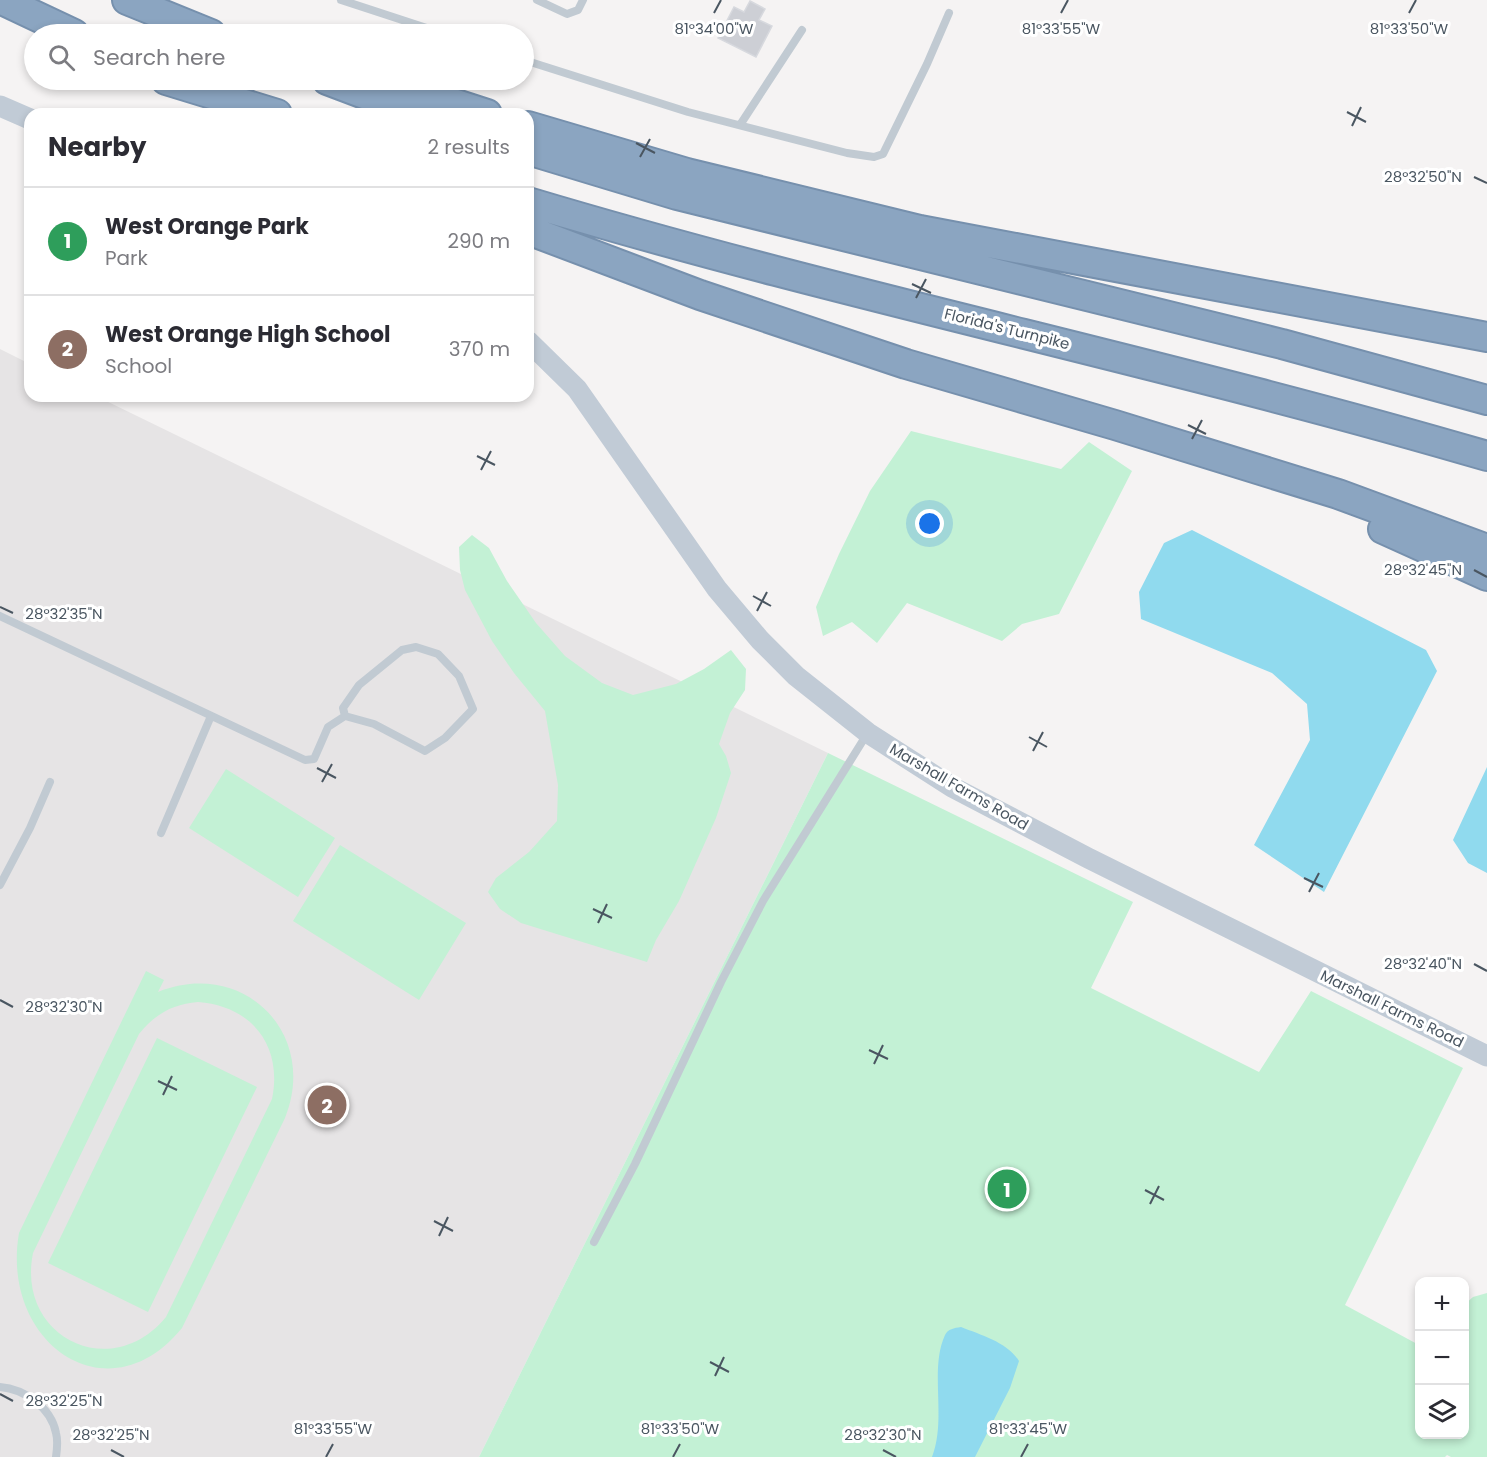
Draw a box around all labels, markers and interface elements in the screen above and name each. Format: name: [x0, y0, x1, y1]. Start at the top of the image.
text: 81°34'00"W: [675, 18, 754, 39]
text: 81°33'55"W: [1022, 18, 1101, 39]
text: 81°33'50"W: [1370, 18, 1449, 39]
search box: [24, 24, 534, 90]
icon: search: [45, 41, 78, 74]
text: Search here: [93, 42, 226, 73]
text: Nearby: [48, 129, 146, 165]
text: 2 results: [427, 133, 510, 161]
text: 28°32'50"N: [1384, 166, 1462, 187]
text: West Orange Park: [105, 211, 309, 242]
text: 1: [64, 227, 71, 255]
text: 290 m: [447, 227, 510, 255]
text: Park: [105, 244, 148, 272]
street label: Florida's Turnpike: [942, 303, 1072, 354]
text: West Orange High School: [105, 319, 390, 350]
text: 2: [62, 335, 73, 363]
text: 370 m: [449, 335, 510, 363]
text: School: [105, 352, 172, 380]
your location: [915, 509, 944, 538]
text: 28°32'45"N: [1384, 559, 1462, 580]
text: 28°32'35"N: [25, 603, 103, 624]
street label: Marshall Farms Road: [886, 738, 1033, 835]
text: 28°32'40"N: [1384, 953, 1462, 974]
street label: Marshall Farms Road: [1317, 965, 1467, 1052]
text: 28°32'30"N: [25, 996, 103, 1017]
pin: 2: [308, 1082, 346, 1128]
pin: 1: [988, 1166, 1026, 1212]
map controls: [1415, 1277, 1469, 1439]
button: +: [1415, 1277, 1469, 1331]
button: −: [1415, 1331, 1469, 1385]
button: layers: [1415, 1385, 1469, 1439]
text: 28°32'25"N: [25, 1390, 103, 1411]
text: 81°33'55"W: [294, 1418, 373, 1439]
text: 81°33'50"W: [641, 1418, 720, 1439]
text: 81°33'45"W: [989, 1418, 1068, 1439]
text: 28°32'25"N: [72, 1424, 150, 1445]
text: 28°32'30"N: [844, 1424, 922, 1445]

